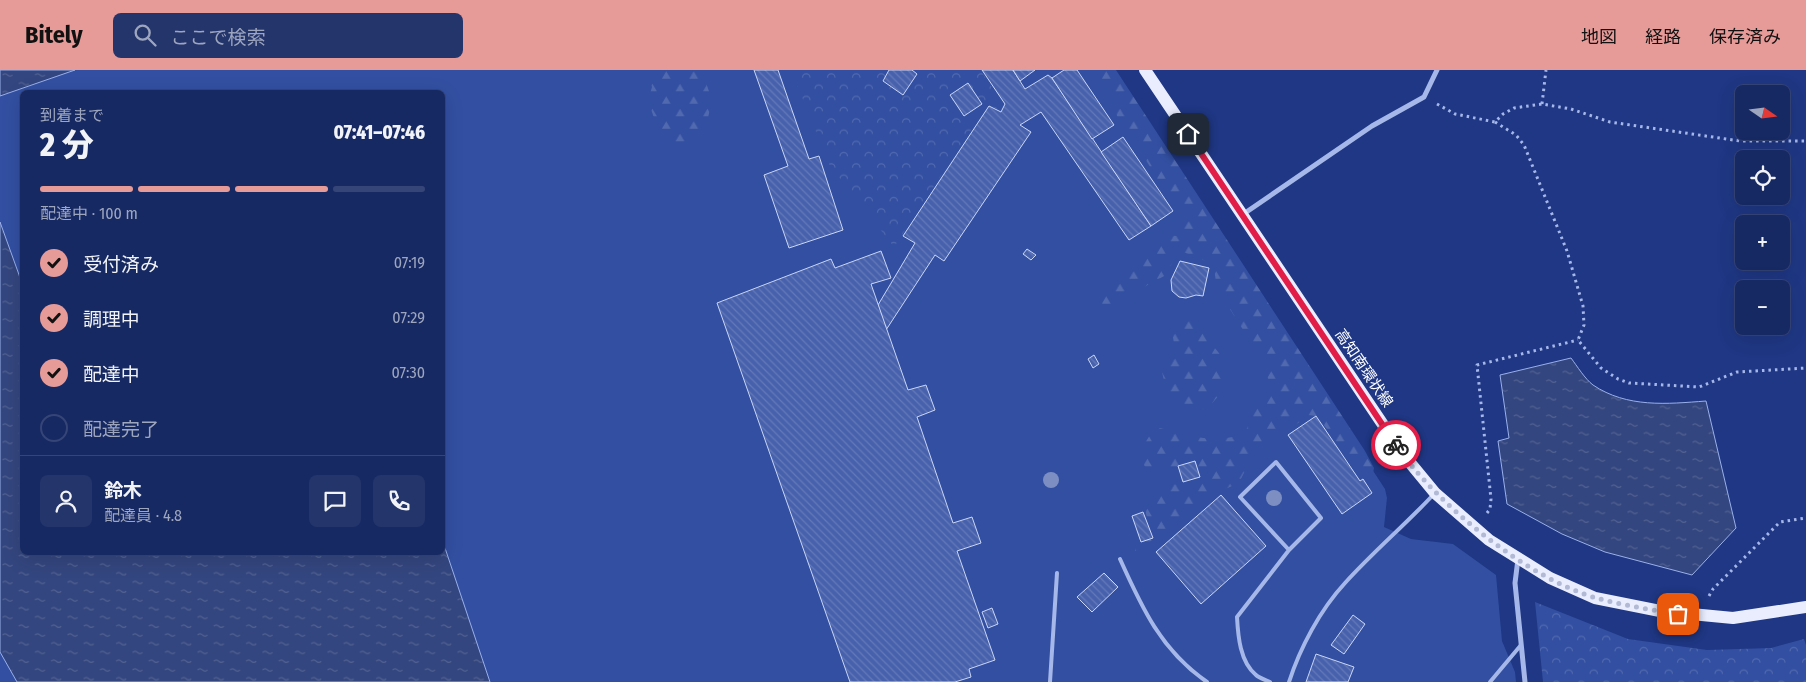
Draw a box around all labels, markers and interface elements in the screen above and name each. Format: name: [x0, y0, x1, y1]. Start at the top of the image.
search box: [113, 13, 463, 58]
text: Bitely: [25, 21, 83, 49]
icon: search: [131, 21, 159, 49]
text: ここで検索: [171, 26, 266, 49]
text: 地図: [1581, 26, 1617, 48]
text: 経路: [1645, 26, 1681, 48]
text: 保存済み: [1709, 26, 1781, 48]
north arrow: [1735, 85, 1790, 140]
map controls: [1735, 85, 1790, 335]
text: 到着まで: [40, 106, 104, 125]
pin: [1167, 113, 1209, 155]
icon: home: [1174, 120, 1202, 148]
text: 07:41–07:46: [334, 121, 425, 144]
text: 2 分: [40, 126, 93, 164]
button: locate: [1735, 150, 1790, 205]
text: 配達中 · 100 m: [40, 204, 138, 223]
button: +: [1735, 215, 1790, 270]
icon: check: [40, 249, 68, 277]
text: 受付済み: [83, 253, 159, 276]
text: 07:19: [394, 253, 425, 272]
button: −: [1735, 280, 1790, 335]
icon: check: [40, 304, 68, 332]
text: 調理中: [83, 308, 140, 331]
text: 07:29: [392, 308, 425, 327]
street label: 高知南環状線: [1331, 326, 1397, 410]
icon: check: [40, 359, 68, 387]
text: 配達中: [83, 363, 140, 386]
text: 07:30: [391, 363, 425, 382]
text: 配達完了: [83, 418, 159, 441]
courier: [1371, 420, 1421, 470]
icon: bike: [1382, 431, 1410, 459]
button: person: [40, 475, 92, 527]
button: chat: [309, 475, 361, 527]
button: phone: [373, 475, 425, 527]
text: 鈴木: [104, 479, 142, 502]
text: 配達員 · 4.8: [104, 506, 182, 525]
pin: [1657, 593, 1699, 635]
icon: bag: [1664, 600, 1692, 628]

